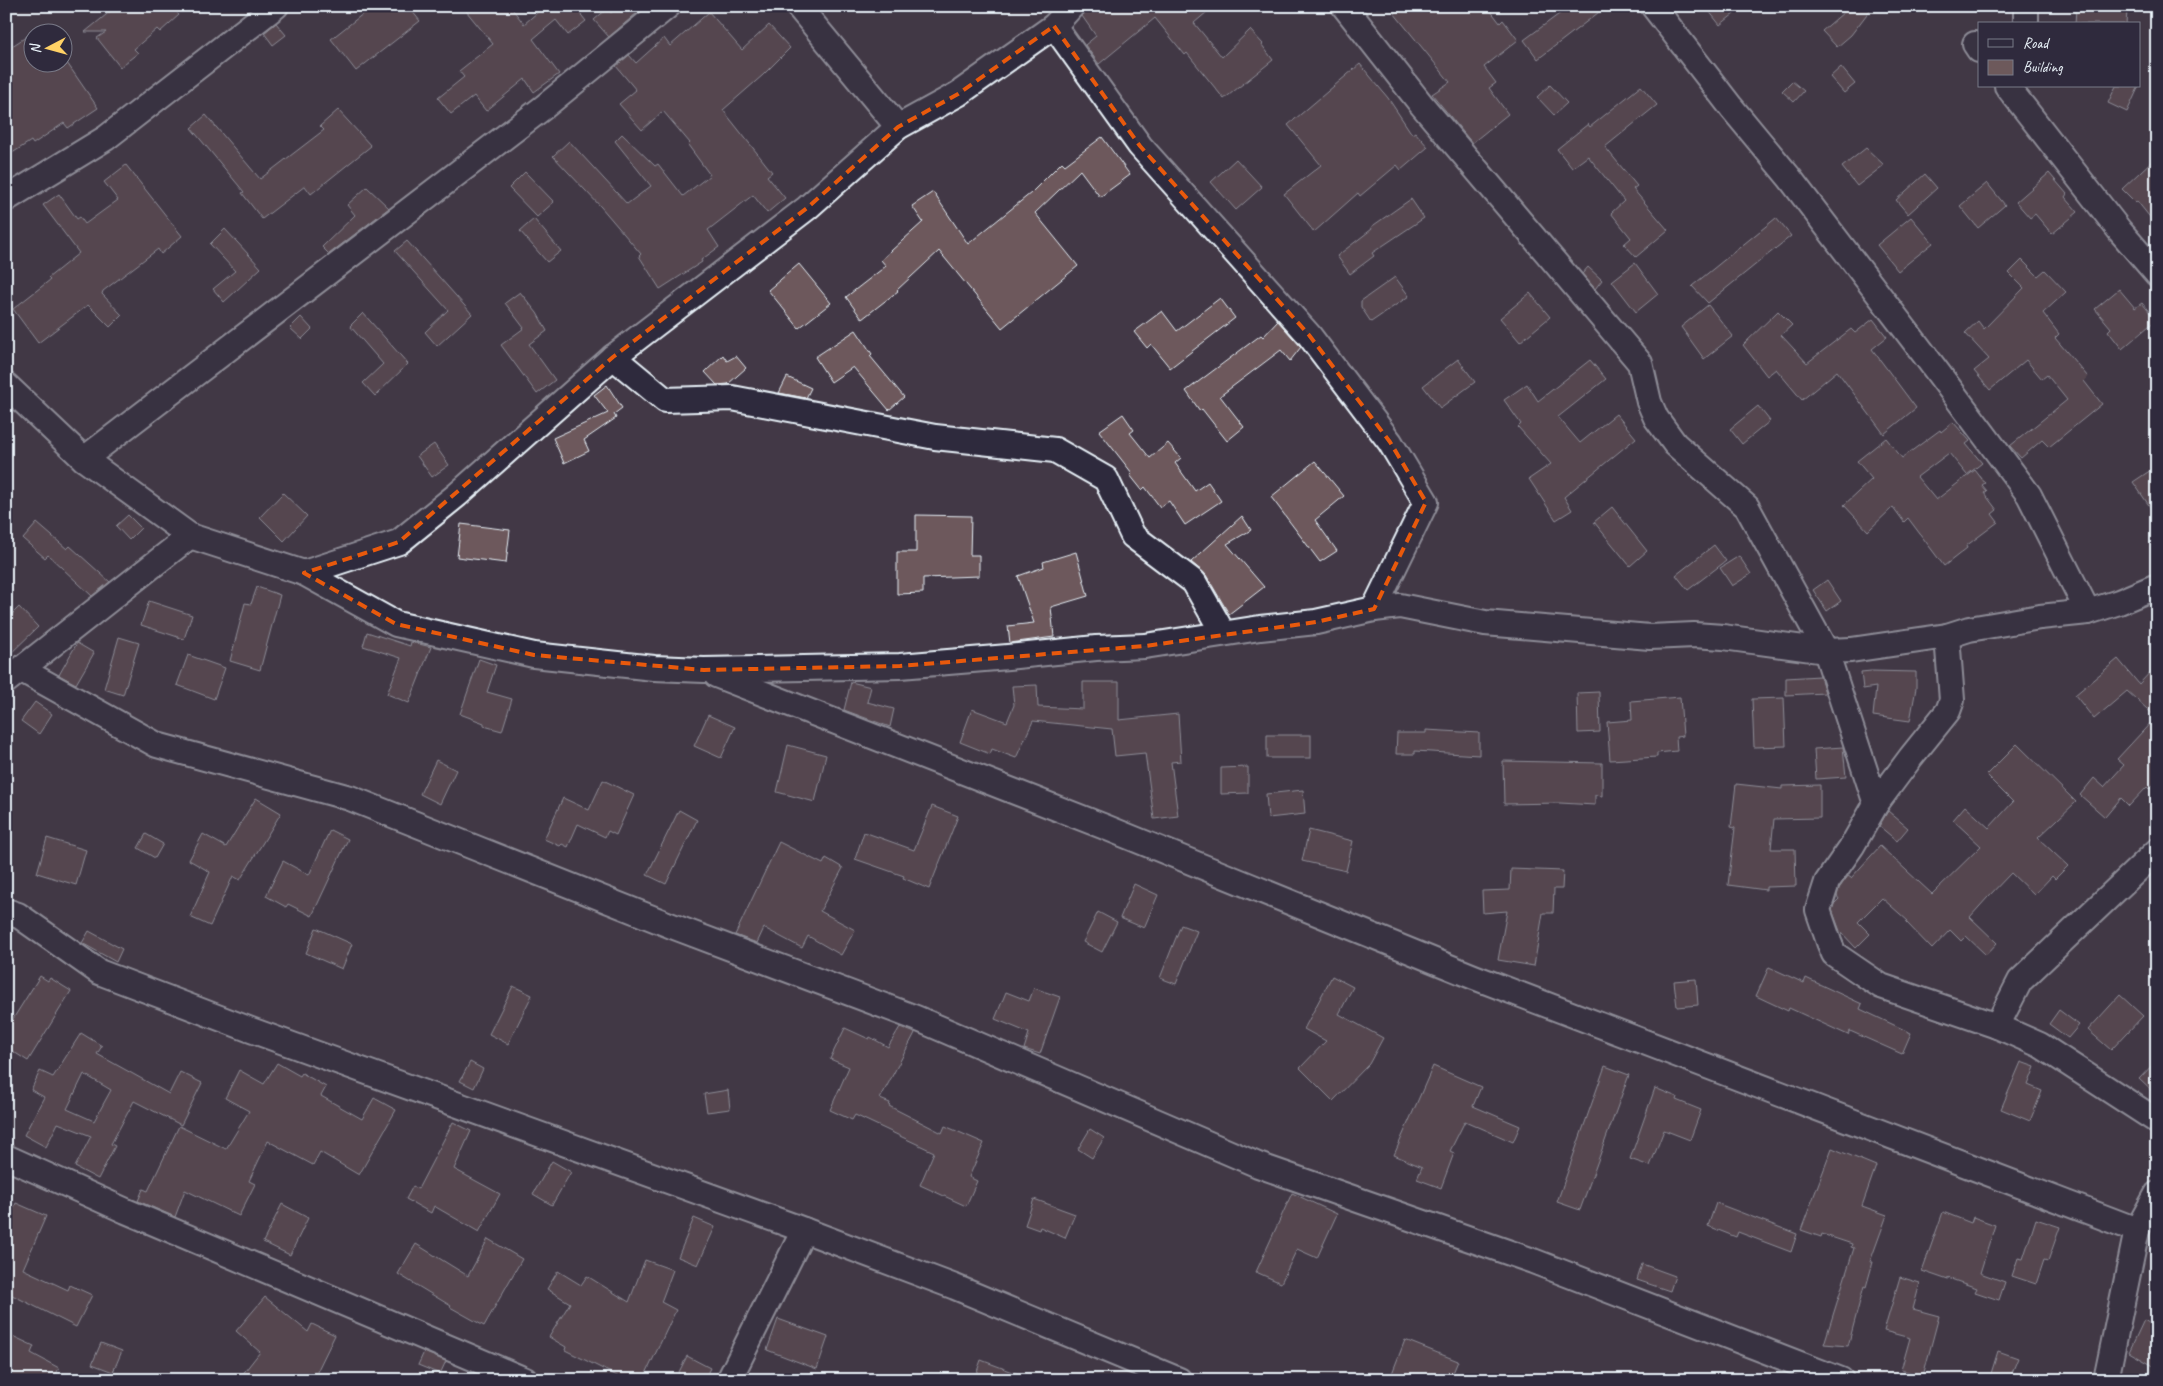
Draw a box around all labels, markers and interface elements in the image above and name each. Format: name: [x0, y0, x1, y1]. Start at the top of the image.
north arrow: [22, 22, 72, 72]
legend: [1978, 22, 2140, 88]
text: Road: [2023, 34, 2050, 53]
text: N: [26, 42, 44, 55]
text: Building: [2023, 58, 2063, 77]

